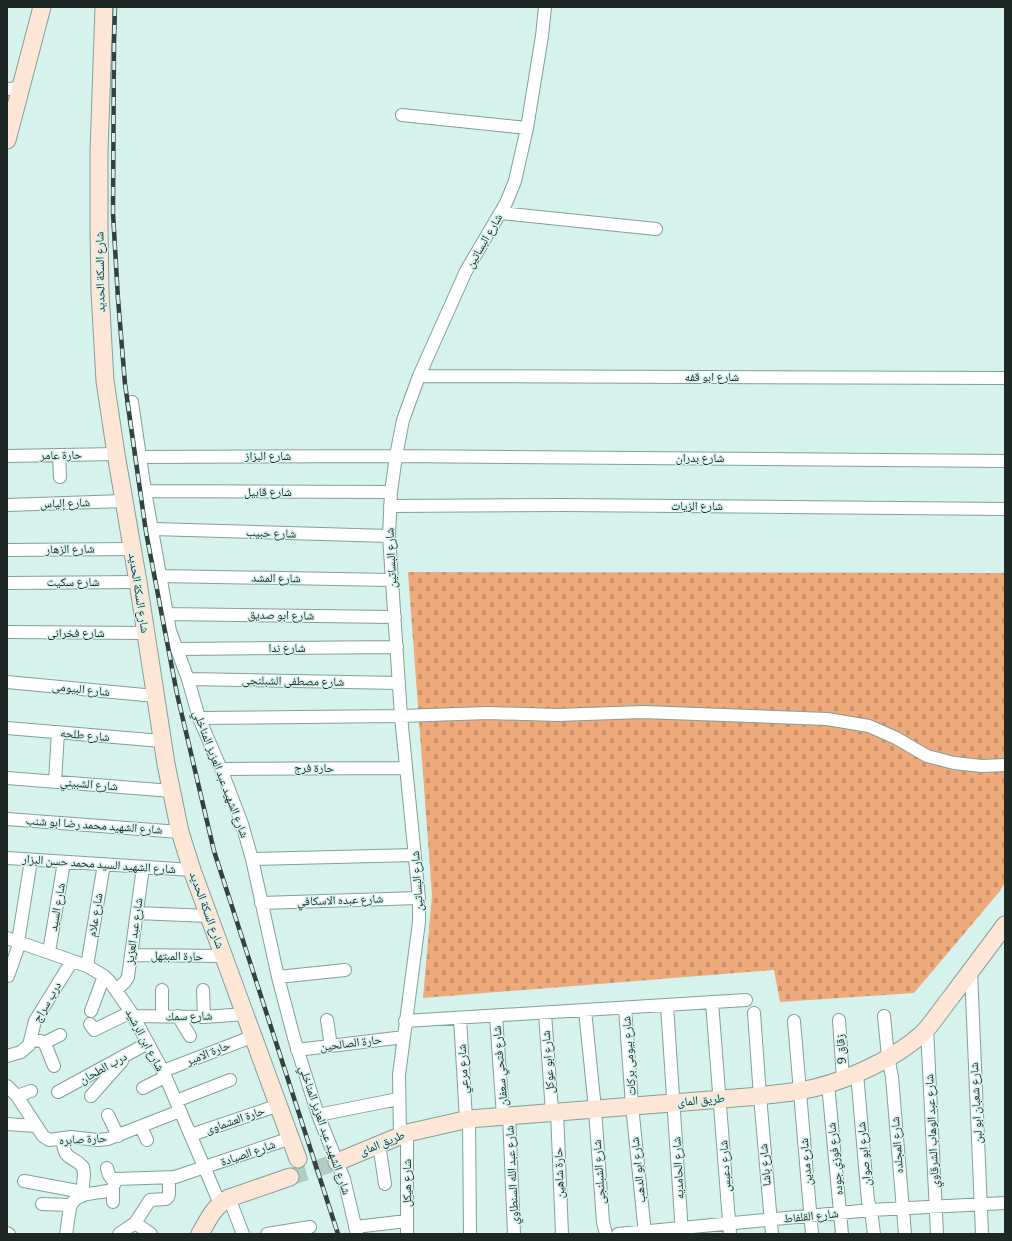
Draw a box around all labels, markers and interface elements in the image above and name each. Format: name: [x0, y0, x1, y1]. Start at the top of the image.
street label: شارع البساتين: [463, 211, 506, 271]
street label: شارع السكة الحديد: [92, 231, 109, 313]
street label: شارع ابو قفه: [685, 370, 739, 385]
street label: حارة عامر: [39, 448, 82, 462]
street label: شارع البزاز: [244, 449, 291, 464]
street label: شارع بدران: [676, 451, 724, 466]
street label: شارع قابيل: [244, 485, 292, 500]
street label: شارع إلياس: [40, 495, 90, 512]
street label: شارع الزيات: [671, 499, 723, 514]
street label: شارع حبيب: [245, 525, 297, 542]
street label: شارع البساتين: [382, 527, 401, 589]
street label: شارع الزهار: [44, 542, 95, 557]
street label: شارع السكة الحديد: [125, 552, 152, 634]
street label: شارع المشد: [251, 571, 301, 586]
street label: شارع سكيت: [47, 575, 99, 590]
street label: شارع ابو صديق: [248, 607, 314, 624]
street label: شارع فخرانى: [47, 626, 105, 641]
street label: شارع ندا: [268, 641, 306, 656]
street label: شارع مصطفى الشبلنجى: [242, 673, 344, 690]
street label: شارع البيومى: [51, 679, 111, 700]
street label: شارع الشهيد عبد العزيز المناخلي: [187, 708, 252, 841]
street label: شارع طلحه: [60, 726, 110, 745]
street label: حارة فرج: [294, 761, 334, 775]
street label: شارع الشبيني: [59, 774, 119, 797]
street label: شارع الشهيد محمد رضا ابو شنب: [25, 813, 163, 838]
street label: شارع البساتين: [408, 850, 427, 912]
street label: شارع الشهيد السيد محمد حسن البزار: [21, 852, 176, 877]
street label: شارع السكة الحديد: [186, 870, 227, 951]
street label: شارع السيد: [46, 882, 69, 932]
street label: شارع عبده الاسكافي: [297, 891, 384, 912]
street label: شارع علام: [85, 892, 106, 938]
street label: شارع عبد العزيز: [122, 897, 147, 966]
street label: حارة المبتهل: [151, 949, 204, 964]
street label: درب سراج: [30, 979, 65, 1025]
street label: شارع ابن الرشيد: [122, 1006, 167, 1074]
street label: شارع سمك: [165, 1009, 213, 1024]
street label: شارع بيومى بركات: [619, 1015, 640, 1096]
street label: شارع فتحي سعفان: [489, 1025, 514, 1107]
street label: شارع ابو عوكل: [539, 1030, 558, 1094]
street label: حارة الصالحين: [319, 1032, 383, 1054]
street label: زقاق 9: [833, 1033, 849, 1064]
street label: حارة الامير: [183, 1038, 233, 1069]
street label: شارع مرعي: [455, 1043, 474, 1094]
street label: درب الطحان: [77, 1049, 129, 1087]
street label: شارع شعبان ابو لبن: [967, 1062, 986, 1144]
street label: شارع الشهيد عبد العزيز المناخلي: [293, 1064, 354, 1197]
street label: شارع عبد الوهاب الشرقاوي: [922, 1073, 945, 1188]
street label: طريق الماى: [677, 1091, 726, 1109]
street label: حارة العشماوى: [203, 1103, 267, 1137]
street label: شارع المجلده: [888, 1116, 907, 1174]
street label: شارع فوزي جوده: [824, 1121, 849, 1196]
street label: شارع ابو صوان: [854, 1121, 875, 1187]
street label: شارع عبد الله السنطاوي: [502, 1125, 525, 1225]
street label: طريق الماى: [357, 1128, 407, 1159]
street label: حارة صابره: [59, 1131, 108, 1148]
street label: شارع ابو الدهب: [628, 1136, 649, 1204]
street label: شارع الحامديه: [669, 1136, 688, 1199]
street label: شارع الصيادة: [219, 1137, 278, 1170]
street label: شارع مدين: [797, 1138, 816, 1186]
street label: شارع الشبلنجى: [590, 1139, 609, 1205]
street label: شارع دعبس: [716, 1139, 735, 1192]
street label: شارع باشا: [756, 1143, 775, 1187]
street label: حارة شاهين: [551, 1147, 567, 1199]
street label: شارع هيكل: [400, 1159, 415, 1207]
street label: شارع القلفاط: [783, 1206, 839, 1227]

